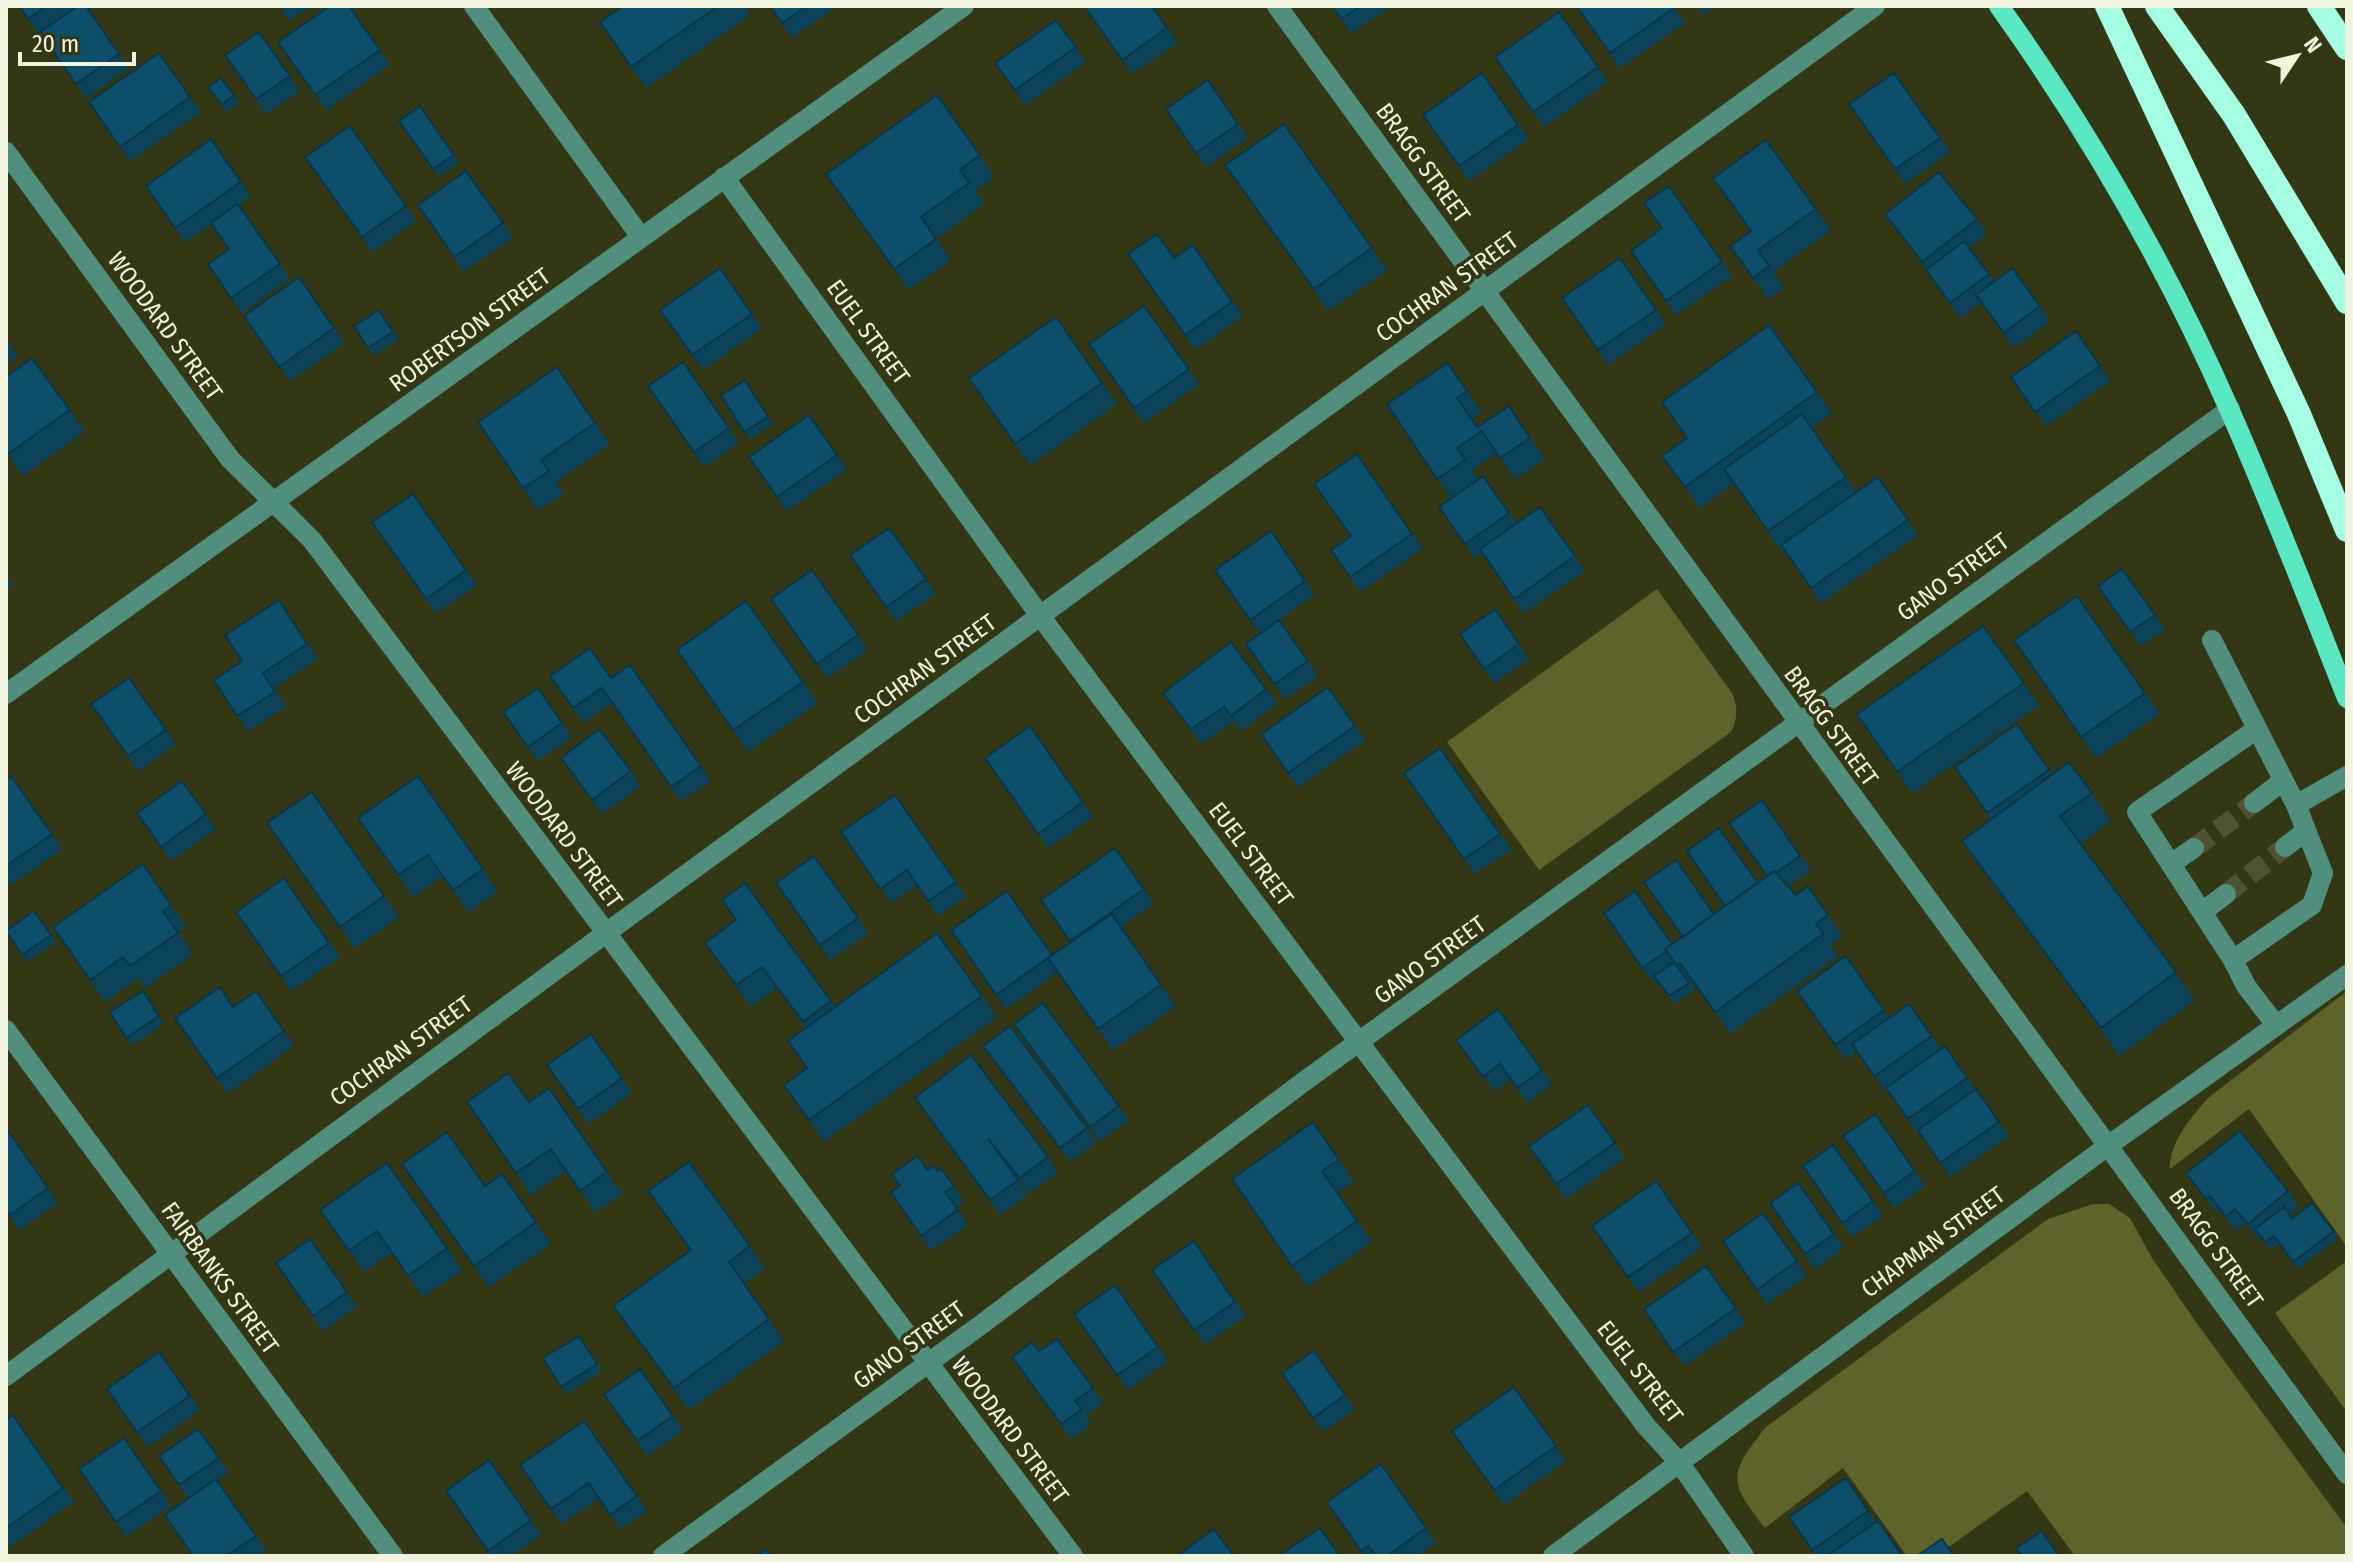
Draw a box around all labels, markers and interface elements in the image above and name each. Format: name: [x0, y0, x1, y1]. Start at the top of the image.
scale bar: [20, 16, 134, 66]
north arrow: [2257, 16, 2337, 96]
text: 20 m: [32, 30, 79, 58]
text: N: [2298, 32, 2328, 58]
street label: BRAGG STREET: [1370, 98, 1476, 228]
street label: COCHRAN STREET: [1371, 226, 1523, 348]
street label: WOODARD STREET: [102, 246, 228, 406]
street label: ROBERTSON STREET: [384, 262, 556, 398]
street label: EUEL STREET: [821, 274, 915, 390]
street label: GANO STREET: [1892, 527, 2014, 627]
street label: COCHRAN STREET: [849, 608, 1001, 730]
street label: BRAGG STREET: [1778, 661, 1884, 791]
street label: WOODARD STREET: [500, 756, 628, 914]
street label: EUEL STREET: [1203, 797, 1299, 911]
street label: GANO STREET: [1369, 910, 1491, 1010]
street label: COCHRAN STREET: [325, 990, 477, 1112]
street label: CHAPMAN STREET: [1856, 1181, 2010, 1303]
street label: BRAGG STREET: [2163, 1183, 2269, 1313]
street label: FAIRBANKS STREET: [156, 1197, 284, 1359]
street label: GANO STREET: [848, 1295, 970, 1395]
street label: EUEL STREET: [1591, 1315, 1689, 1429]
street label: WOODARD STREET: [946, 1351, 1074, 1509]

